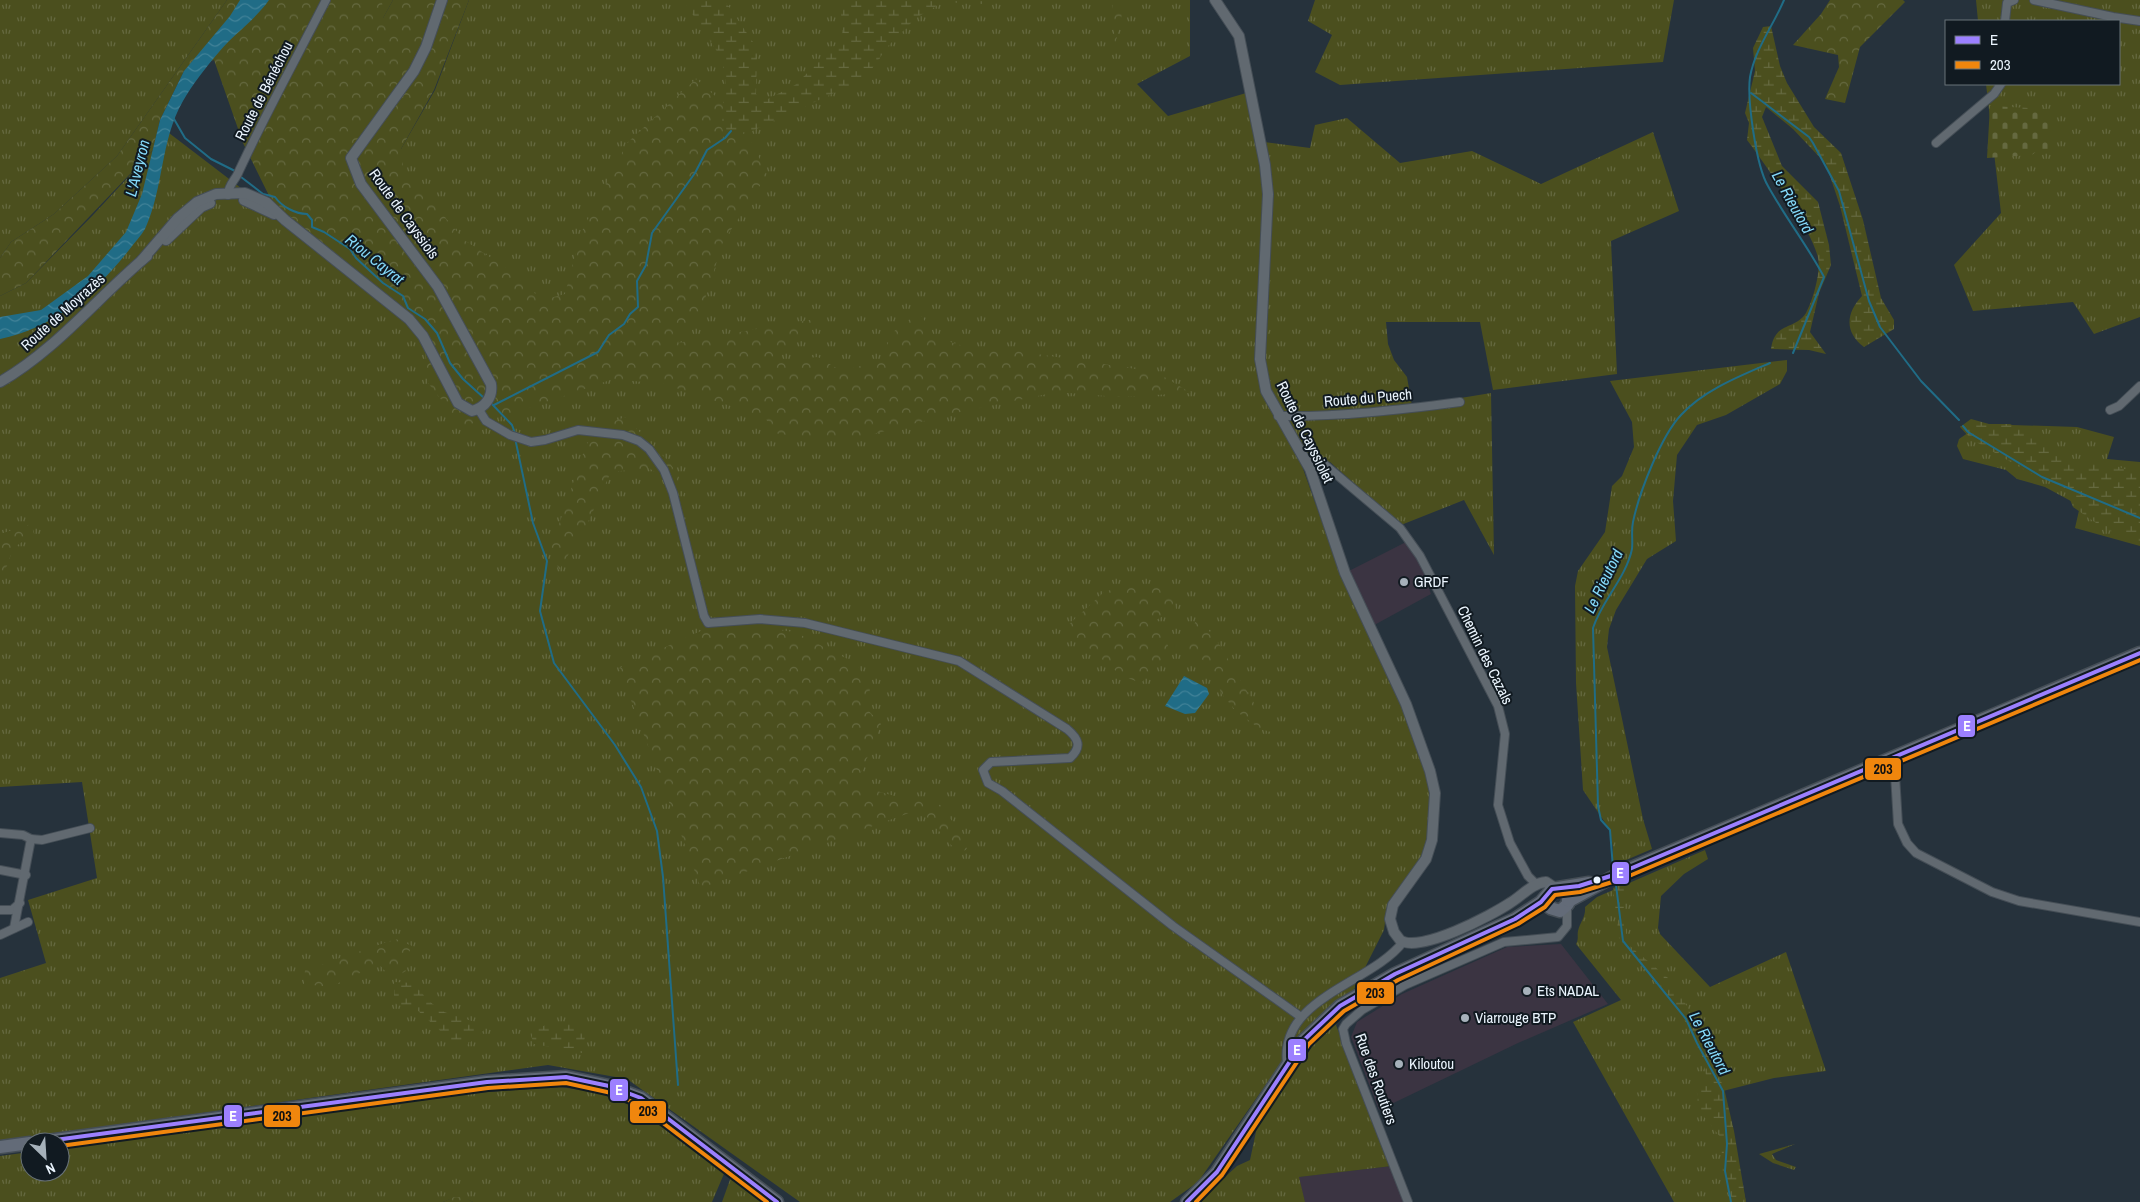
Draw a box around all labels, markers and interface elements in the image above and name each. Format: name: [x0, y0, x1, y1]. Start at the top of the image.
legend: [1945, 20, 2120, 85]
text: E: [1990, 29, 1998, 50]
street label: Route de Bénéchou: [230, 38, 298, 144]
text: 203: [1990, 54, 2011, 75]
water label: L'Aveyron: [119, 137, 155, 199]
street label: Route de Cayssiols: [365, 164, 444, 263]
water label: Le Rieutord: [1767, 167, 1820, 238]
water label: Riou Cayrat: [341, 228, 409, 290]
street label: Route de Moyrazès: [16, 268, 109, 355]
street label: Route de Cayssiolet: [1272, 377, 1339, 487]
street label: Route du Puech: [1323, 383, 1413, 412]
water label: Le Rieutord: [1578, 545, 1628, 617]
place label: GRDF: [1414, 571, 1449, 592]
marker: GRDF: [1398, 576, 1410, 588]
street label: Chemin des Cazals: [1452, 602, 1518, 708]
line badge: E: [1957, 714, 1976, 738]
text: E: [1963, 717, 1971, 735]
line badge: 203: [1864, 757, 1902, 781]
text: 203: [1873, 760, 1893, 778]
line badge: E: [1611, 861, 1630, 885]
text: E: [1616, 864, 1624, 882]
unlabelled marker: [1592, 875, 1602, 885]
place label: Ets NADAL: [1537, 980, 1599, 1001]
line badge: 203: [1356, 981, 1395, 1005]
text: 203: [1365, 984, 1385, 1002]
marker: Ets NADAL: [1521, 985, 1533, 997]
place label: Viarrouge BTP: [1475, 1007, 1556, 1028]
water label: Le Rieutord: [1684, 1008, 1736, 1079]
marker: Viarrouge BTP: [1459, 1012, 1471, 1024]
street label: Rue des Routiers: [1350, 1030, 1403, 1127]
line badge: E: [1287, 1038, 1307, 1062]
text: E: [1293, 1041, 1301, 1059]
place label: Kiloutou: [1409, 1053, 1454, 1074]
marker: Kiloutou: [1393, 1058, 1405, 1070]
line badge: E: [609, 1078, 629, 1102]
text: E: [615, 1081, 623, 1099]
line badge: 203: [629, 1100, 667, 1124]
text: 203: [638, 1102, 658, 1120]
line badge: E: [223, 1104, 243, 1128]
line badge: 203: [263, 1104, 301, 1128]
text: E: [229, 1107, 237, 1125]
text: 203: [272, 1107, 292, 1125]
north arrow: [20, 1132, 70, 1182]
text: N: [43, 1159, 58, 1179]

